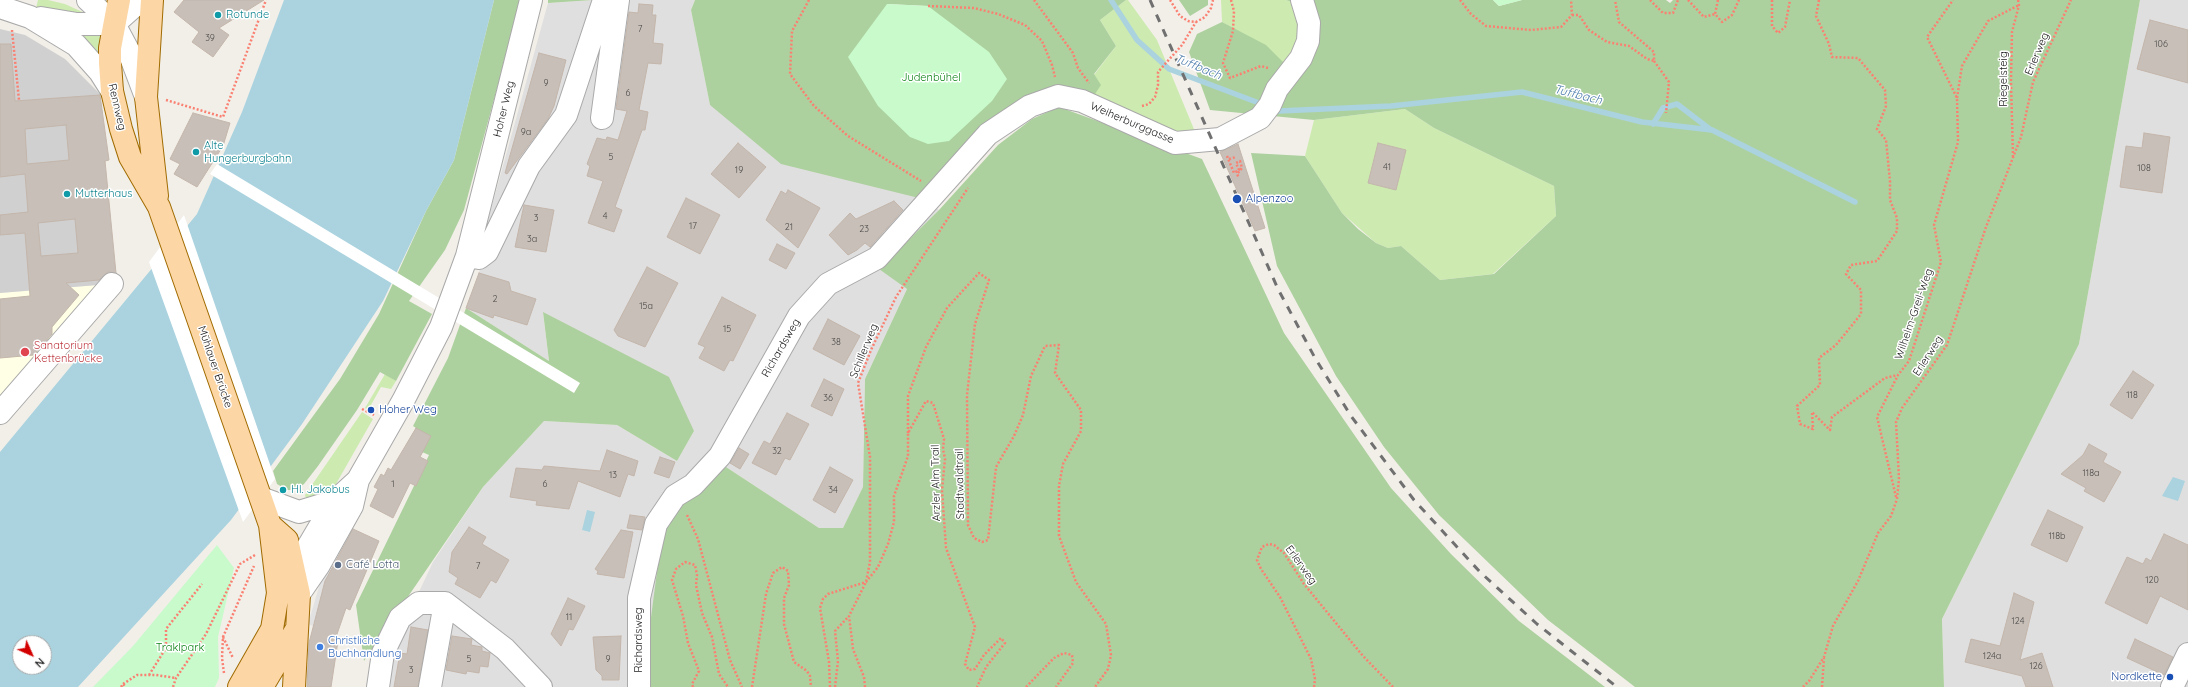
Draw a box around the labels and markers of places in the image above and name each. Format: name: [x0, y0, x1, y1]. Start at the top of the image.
place label: Rotunde: [226, 8, 269, 22]
marker: Rotunde: [213, 10, 223, 20]
place label: Alte Hungerburgbahn: [204, 139, 291, 165]
marker: Alte Hungerburgbahn: [191, 147, 201, 157]
place label: Mutterhaus: [75, 187, 132, 201]
marker: Mutterhaus: [62, 189, 72, 199]
place label: Alpenzoo: [1246, 192, 1293, 206]
marker: Alpenzoo: [1231, 193, 1243, 205]
place label: Sanatorium Kettenbrücke: [34, 339, 102, 365]
marker: Sanatorium Kettenbrücke: [19, 346, 31, 358]
place label: Hoher Weg: [379, 403, 437, 417]
marker: Hoher Weg: [366, 405, 376, 415]
place label: Hl. Jakobus: [291, 483, 350, 497]
marker: Hl. Jakobus: [278, 485, 288, 495]
place label: Café Lotta: [346, 558, 399, 572]
marker: Café Lotta: [333, 560, 343, 570]
place label: Christliche Buchhandlung: [328, 634, 401, 660]
marker: Christliche Buchhandlung: [315, 642, 325, 652]
place label: Nordkette: [2111, 670, 2162, 684]
marker: Nordkette: [2165, 672, 2175, 682]

